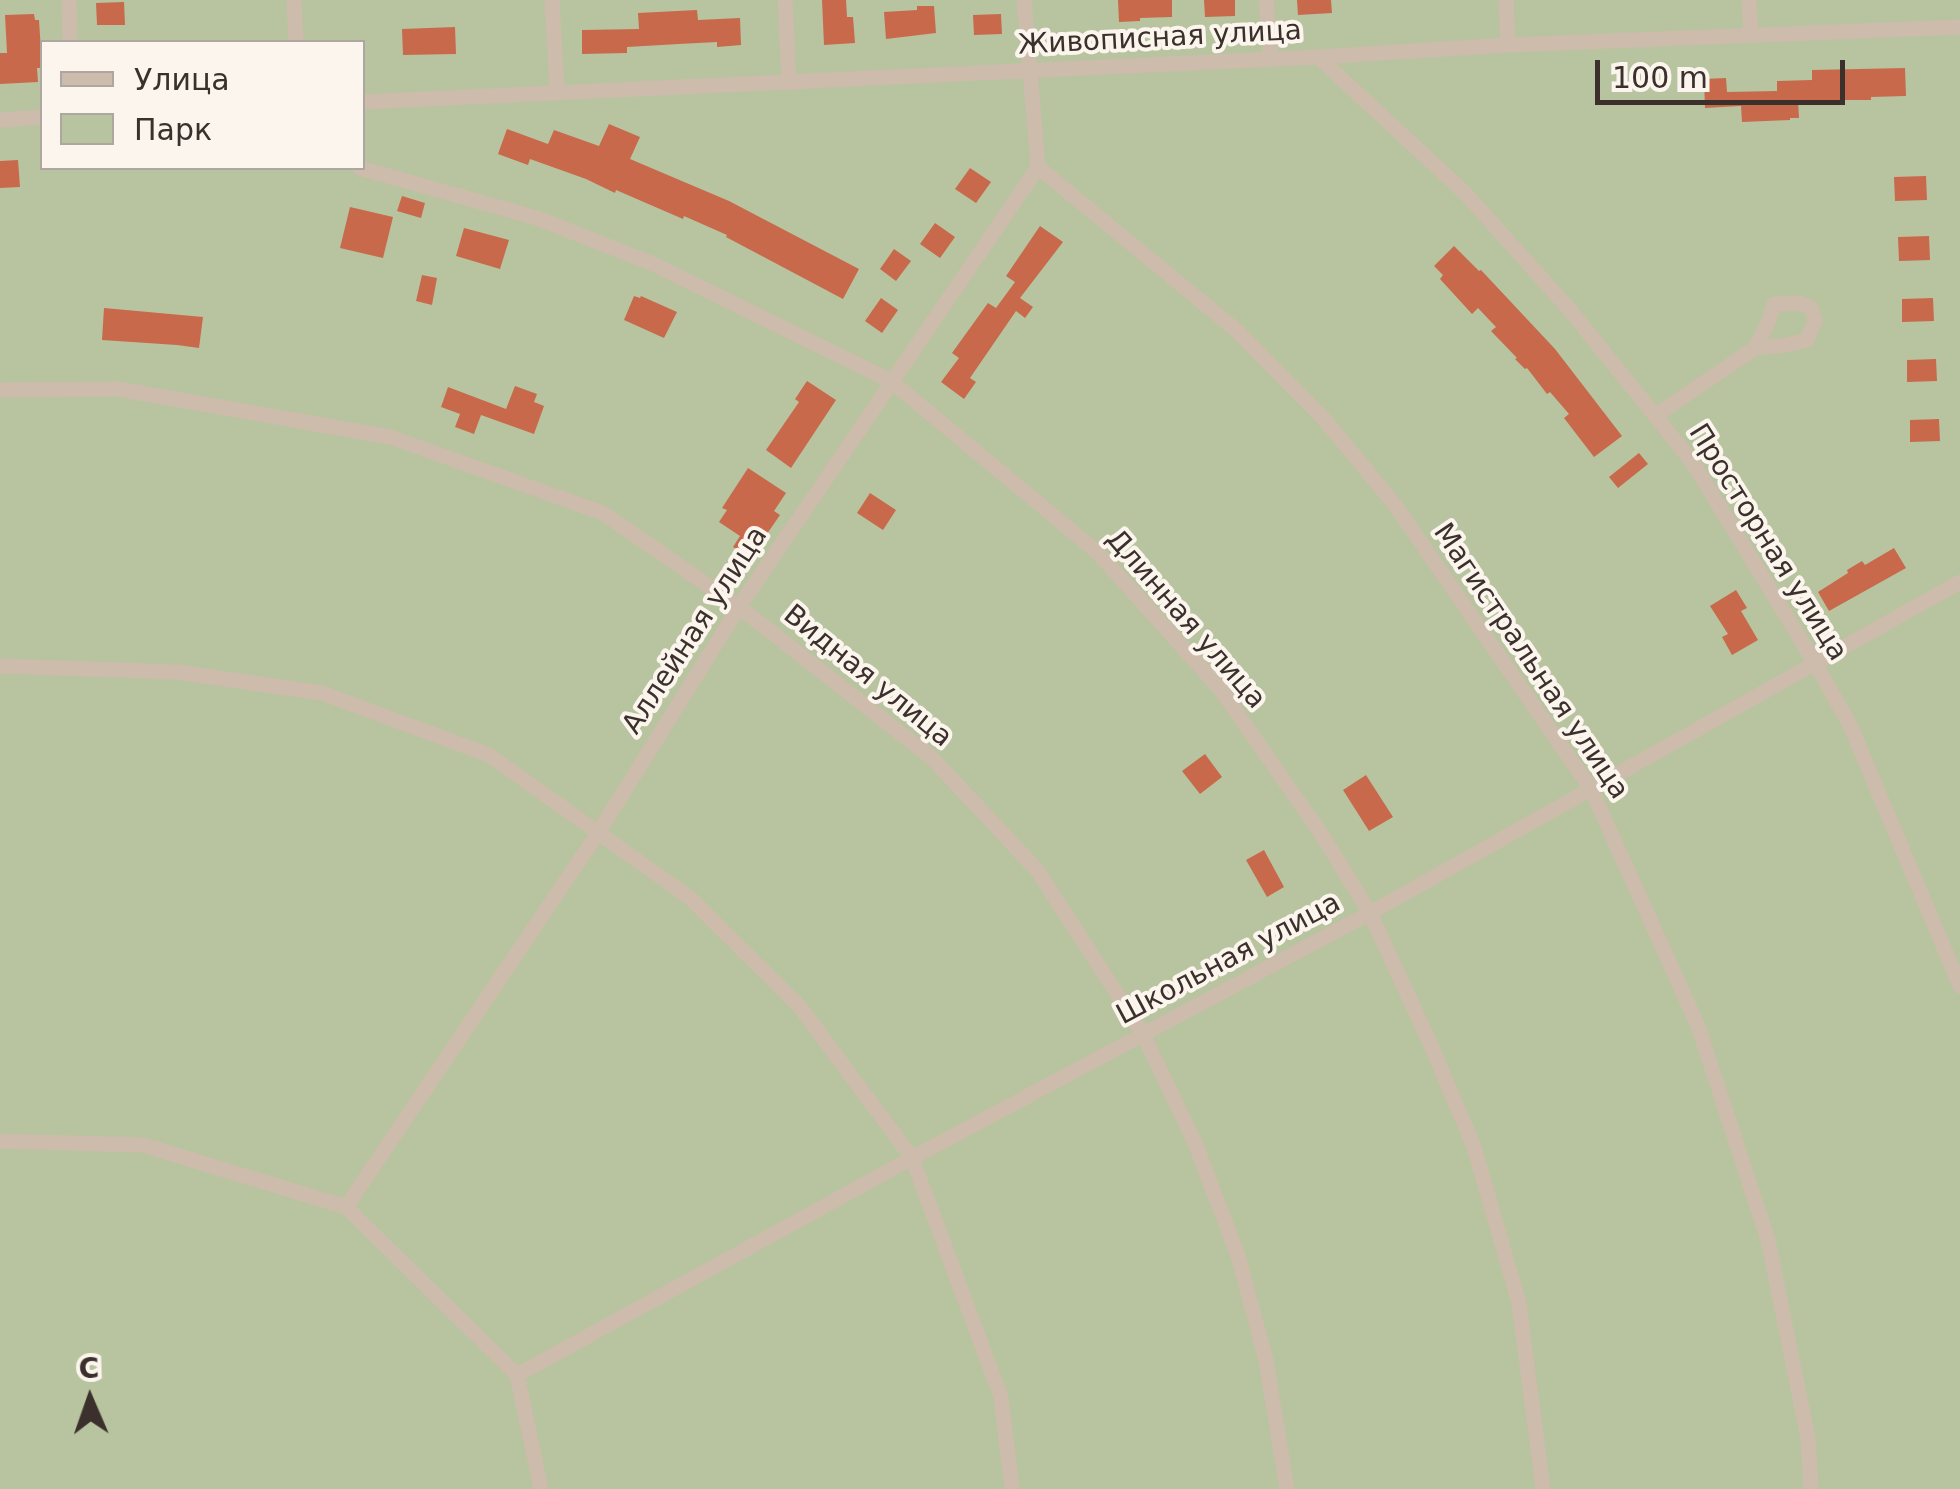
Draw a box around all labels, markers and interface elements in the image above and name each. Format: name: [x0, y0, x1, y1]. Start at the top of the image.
street label: Живописная улица: [1017, 15, 1303, 63]
legend: [40, 40, 365, 170]
scale bar: [1600, 40, 1850, 102]
text: 100 m: [1612, 60, 1708, 95]
text: Улица: [134, 62, 230, 97]
text: Парк: [134, 112, 212, 147]
street label: Просторная улица: [1681, 418, 1853, 668]
street label: Магистральная улица: [1425, 518, 1635, 806]
street label: Аллейная улица: [616, 521, 776, 741]
street label: Длинная улица: [1098, 524, 1272, 716]
street label: Видная улица: [776, 599, 958, 755]
street label: Школьная улица: [1111, 887, 1347, 1033]
north arrow: [40, 1349, 140, 1449]
text: С: [78, 1352, 100, 1385]

